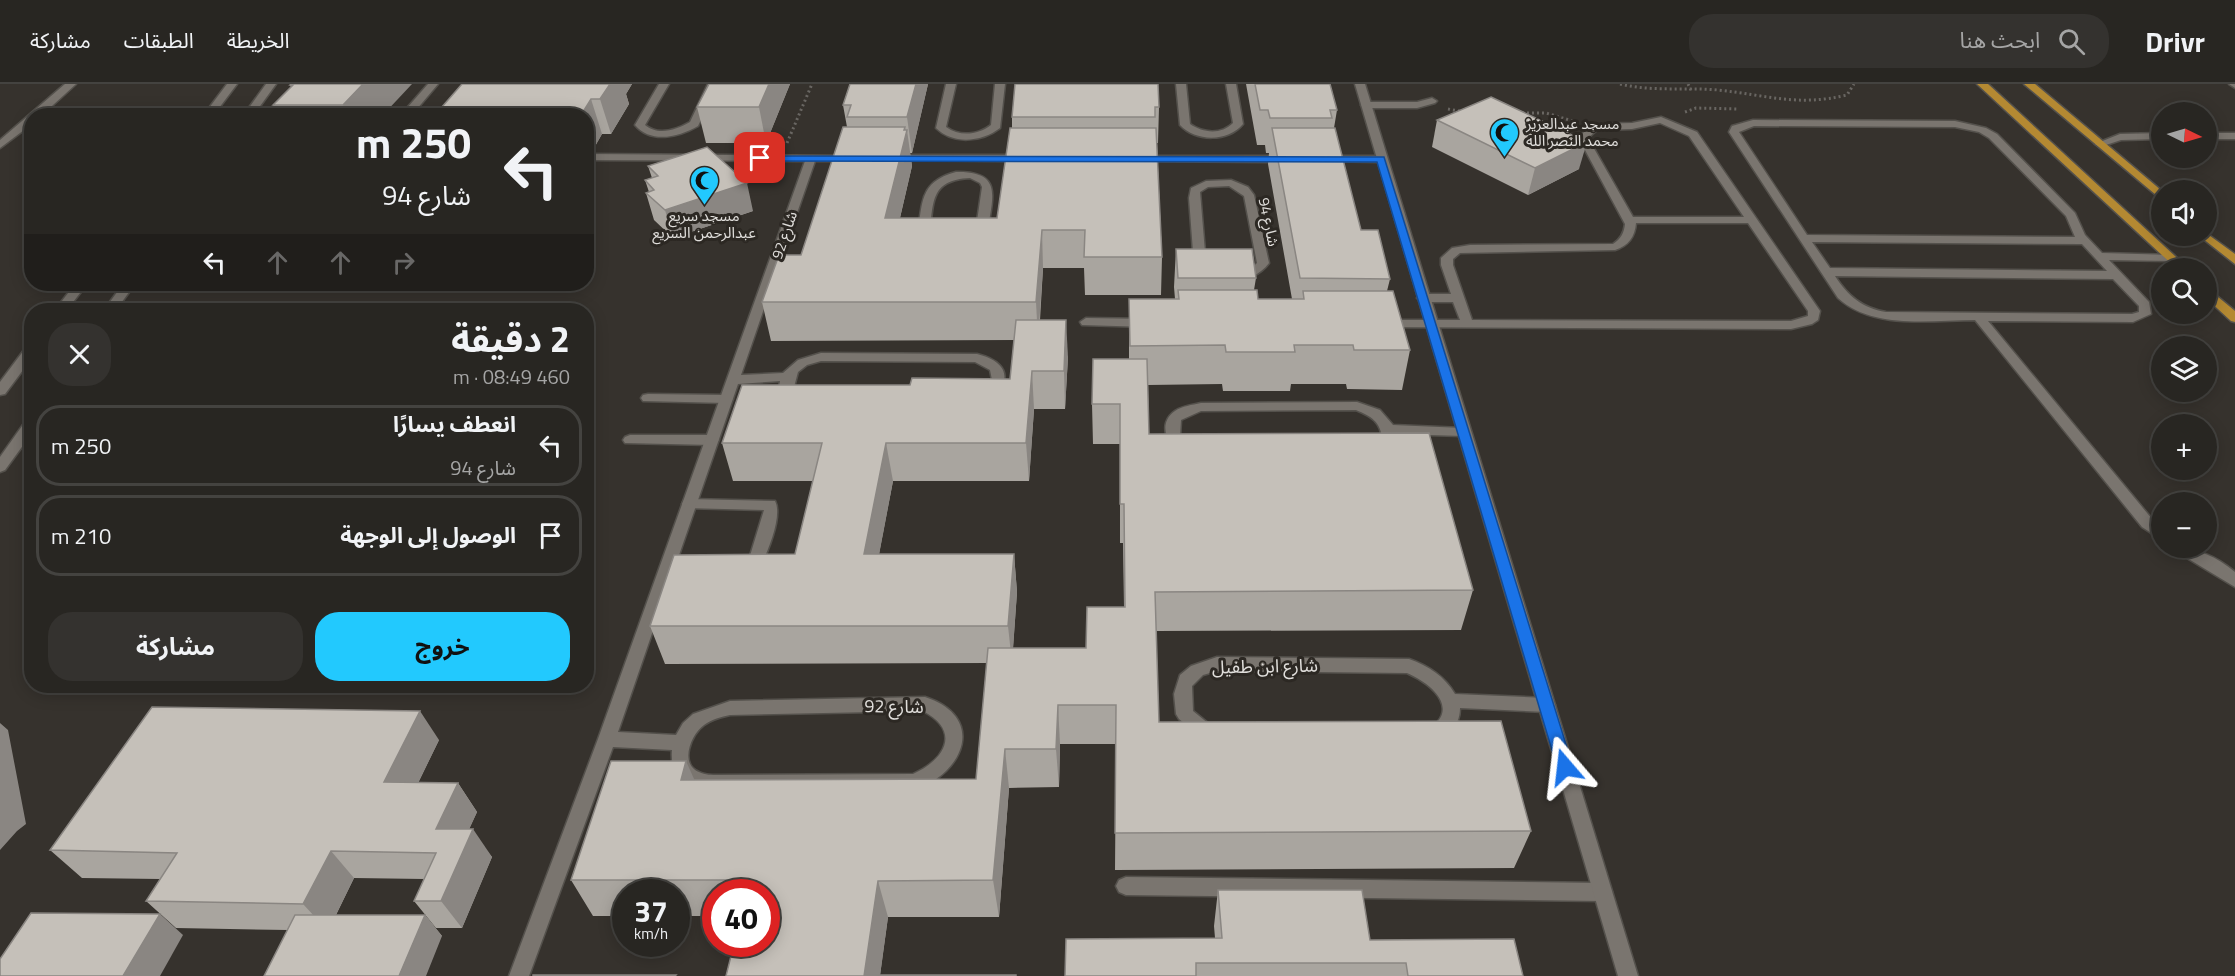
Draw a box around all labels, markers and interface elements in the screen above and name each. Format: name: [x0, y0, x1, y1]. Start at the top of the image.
search box: [1689, 14, 2109, 68]
text: Drivr: [2145, 20, 2205, 63]
text: ابحث هنا: [1959, 23, 2040, 57]
text: مشاركة: [30, 24, 91, 56]
text: الطبقات: [124, 24, 194, 56]
text: الخريطة: [227, 24, 290, 56]
icon: search: [2055, 25, 2088, 58]
north arrow: [2151, 102, 2217, 168]
map controls: [2151, 102, 2217, 558]
text: 250 m: [356, 110, 471, 174]
place label: مسجد عبدالعزيز محمد النصر الله: [1525, 112, 1619, 152]
mosque icon: مسجد عبدالعزيز محمد النصر الله: [1489, 116, 1521, 158]
icon: left: [492, 132, 570, 210]
pin: [734, 132, 785, 183]
icon: arrive: [743, 141, 776, 174]
mosque icon: مسجد سريع عبدالرحمن السريع: [688, 164, 720, 206]
text: شارع 94: [382, 174, 471, 215]
button: sound: [2151, 180, 2217, 246]
street label: شارع 94: [1252, 195, 1285, 249]
place label: مسجد سريع عبدالرحمن السريع: [652, 204, 756, 245]
street label: شارع 92: [765, 208, 804, 262]
icon: left: [198, 246, 231, 279]
icon: ahead: [261, 246, 294, 279]
icon: ahead: [324, 246, 357, 279]
icon: right: [387, 246, 420, 279]
button: search: [2151, 258, 2217, 324]
text: 2 دقيقة: [451, 311, 570, 366]
button: close: [48, 323, 111, 386]
button: layers: [2151, 336, 2217, 402]
text: 460 m · 08:49: [453, 361, 570, 392]
text: انعطف يسارًا: [393, 407, 516, 441]
button: +: [2151, 414, 2217, 480]
text: 250 m: [51, 429, 111, 463]
icon: left: [534, 429, 567, 462]
text: شارع 94: [450, 452, 516, 483]
button: −: [2151, 492, 2217, 558]
text: الوصول إلى الوجهة: [340, 518, 516, 552]
text: 210 m: [51, 519, 111, 553]
icon: arrive: [534, 519, 567, 552]
button: مشاركة: [48, 612, 303, 681]
button: خروج: [315, 612, 570, 681]
street label: شارع ابن طفيل: [1212, 652, 1318, 681]
street label: شارع 92: [864, 692, 924, 721]
position arrow: [1533, 735, 1597, 799]
speed limit sign: 40: [702, 879, 780, 957]
text: 37: [634, 888, 668, 934]
text: km/h: [634, 922, 668, 945]

